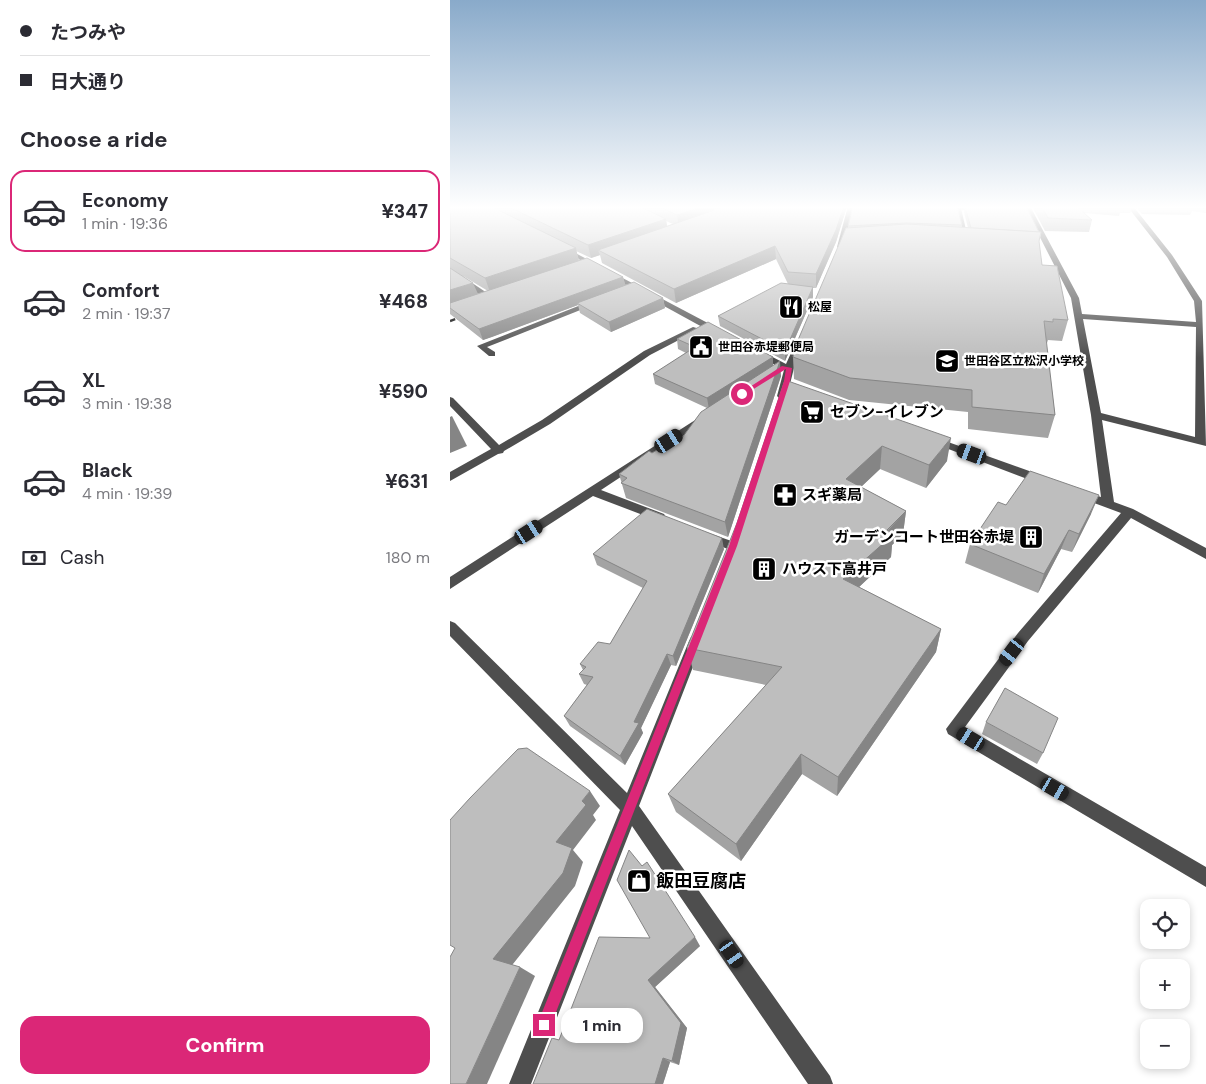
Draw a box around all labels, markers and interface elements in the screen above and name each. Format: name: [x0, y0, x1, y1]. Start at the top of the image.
text: たつみや: [50, 20, 126, 45]
text: 日大通り: [50, 69, 126, 94]
text: Choose a ride: [20, 125, 168, 154]
text: Economy: [82, 188, 169, 213]
icon: car: [22, 189, 67, 234]
text: ¥347: [381, 199, 428, 224]
text: 1 min · 19:36: [82, 213, 168, 234]
text: Comfort: [82, 278, 160, 303]
icon: car: [22, 279, 67, 324]
text: ¥468: [379, 289, 428, 314]
restaurant icon: 松屋: [778, 294, 804, 320]
place label: 松屋: [808, 299, 832, 315]
text: 2 min · 19:37: [82, 303, 170, 324]
public building icon: 世田谷赤堤郵便局: [688, 334, 714, 360]
place label: 世田谷赤堤郵便局: [718, 339, 814, 355]
school or university icon: 世田谷区立松沢小学校: [934, 348, 960, 374]
place label: 世田谷区立松沢小学校: [964, 353, 1084, 369]
text: XL: [82, 368, 105, 393]
icon: car: [22, 369, 67, 414]
text: ¥590: [379, 379, 428, 404]
route start: [731, 383, 753, 405]
text: 3 min · 19:38: [82, 393, 172, 414]
supermarket icon: セブン-イレブン: [799, 399, 825, 425]
place label: セブン-イレブン: [830, 402, 944, 422]
car: [652, 427, 685, 455]
car: [955, 442, 988, 466]
text: Black: [82, 458, 133, 483]
icon: car: [22, 459, 67, 504]
text: ¥631: [385, 469, 428, 494]
pharmacy icon: スギ薬局: [772, 482, 798, 508]
text: 4 min · 19:39: [82, 483, 172, 504]
place label: スギ薬局: [802, 485, 862, 505]
car: [512, 518, 545, 546]
building icon: ガーデンコート世田谷赤堤: [1018, 524, 1044, 550]
place label: ガーデンコート世田谷赤堤: [834, 527, 1014, 547]
icon: cash: [20, 544, 48, 572]
text: Cash: [60, 545, 104, 570]
text: 180 m: [386, 547, 430, 568]
building icon: ハウス下高井戸: [751, 556, 777, 582]
place label: ハウス下高井戸: [782, 559, 887, 579]
car: [996, 636, 1027, 668]
car: [954, 725, 987, 753]
car: [1038, 775, 1071, 803]
shop icon: 飯田豆腐店: [626, 868, 652, 894]
place label: 飯田豆腐店: [656, 869, 746, 893]
map controls: [1140, 899, 1190, 1069]
button: locate: [1140, 899, 1190, 949]
car: [717, 937, 746, 971]
button: +: [1140, 959, 1190, 1009]
callout: 1 min: [562, 1008, 644, 1042]
route end: [533, 1014, 555, 1036]
text: 1 min: [582, 1015, 622, 1036]
button: Confirm: [20, 1016, 430, 1074]
button: −: [1140, 1019, 1190, 1069]

